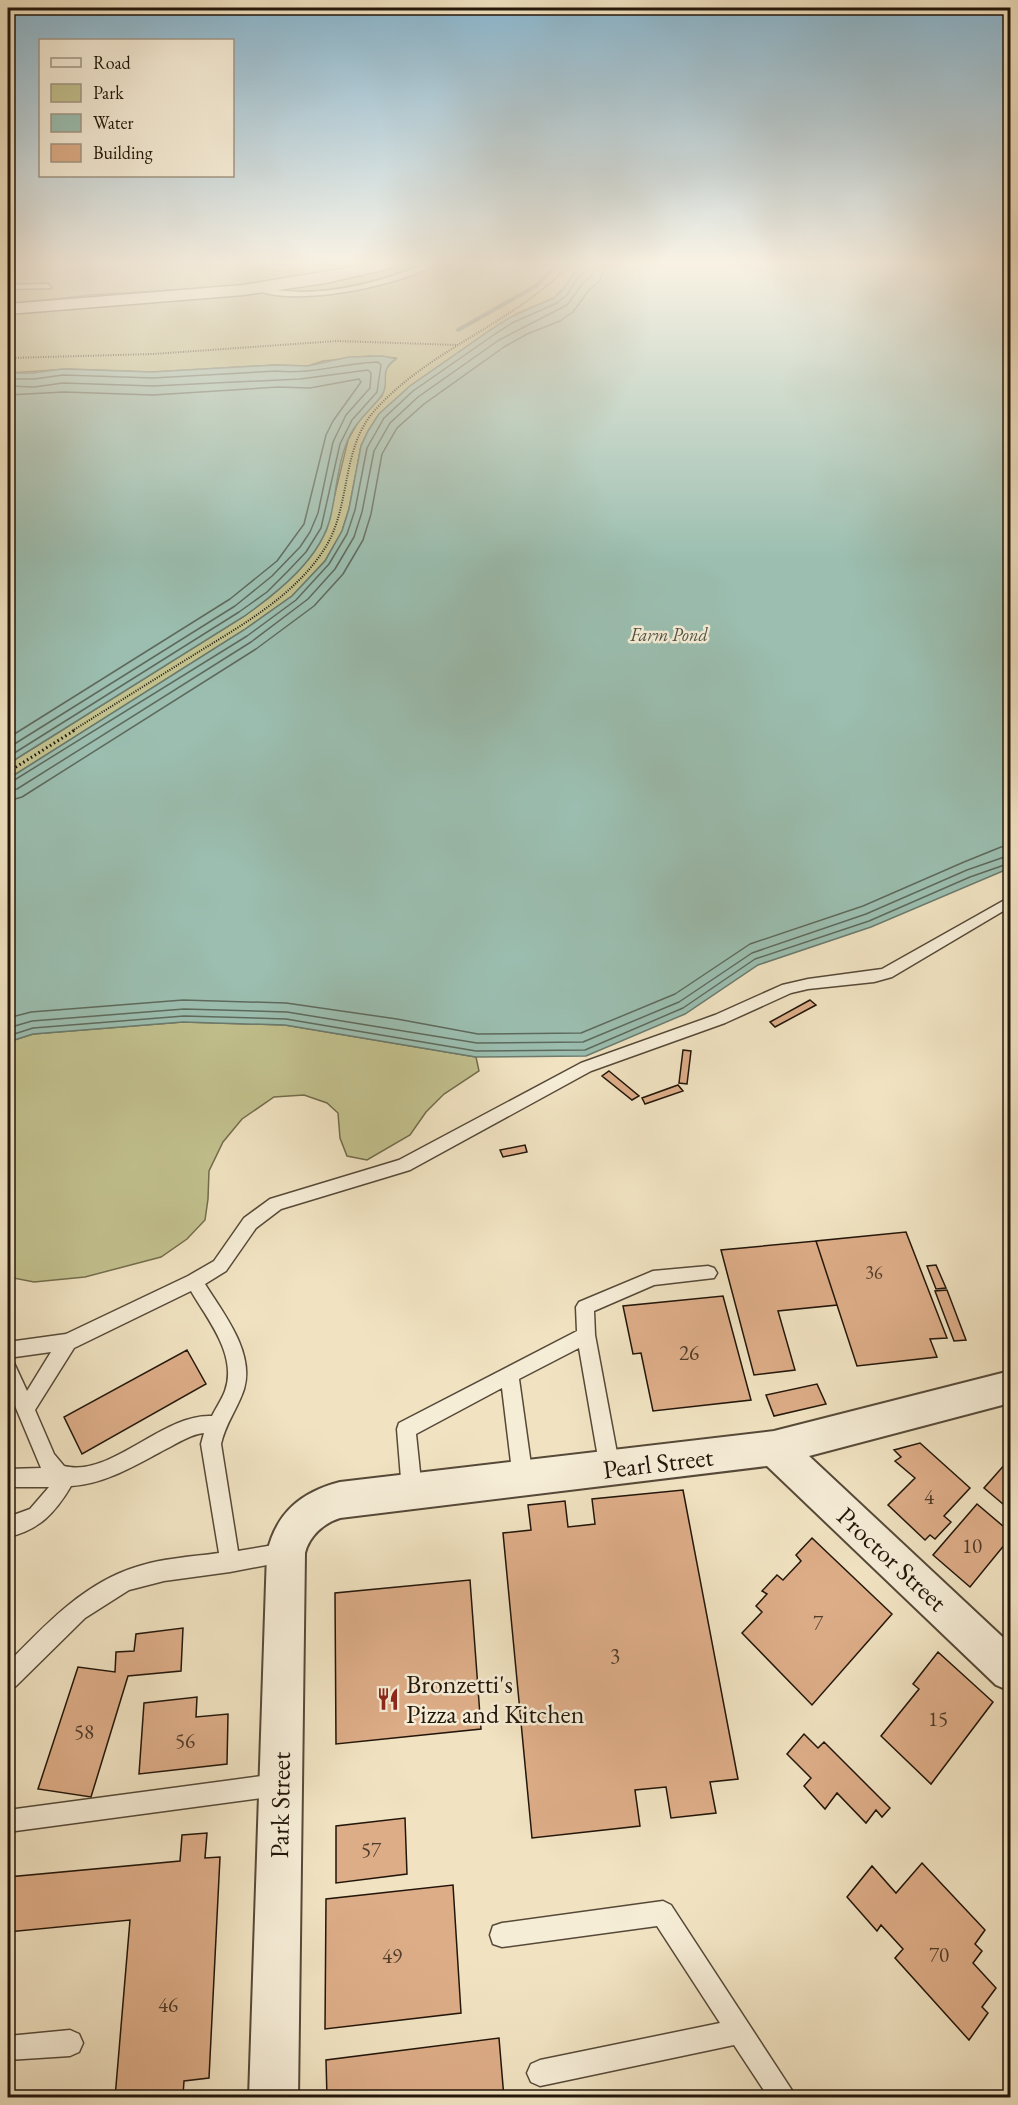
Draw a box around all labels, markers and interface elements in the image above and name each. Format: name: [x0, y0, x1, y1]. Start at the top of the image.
legend: [39, 39, 234, 177]
text: Road: [93, 51, 132, 74]
text: Park: [93, 81, 124, 104]
text: Water: [93, 111, 134, 134]
text: Building: [93, 141, 153, 164]
water label: Farm Pond: [629, 623, 708, 646]
house number: 36: [865, 1261, 883, 1284]
house number: 26: [679, 1339, 699, 1366]
street label: Pearl Street: [601, 1439, 715, 1487]
house number: 4: [924, 1483, 935, 1510]
street label: Proctor Street: [830, 1499, 954, 1619]
house number: 10: [962, 1532, 982, 1559]
house number: 7: [813, 1609, 824, 1636]
house number: 3: [610, 1642, 620, 1669]
place label: Bronzetti's Pizza and Kitchen: [406, 1667, 585, 1731]
restaurant icon: Bronzetti's Pizza and Kitchen: [375, 1686, 401, 1712]
house number: 15: [928, 1705, 948, 1732]
house number: 58: [74, 1718, 94, 1745]
house number: 56: [175, 1727, 195, 1754]
street label: Park Street: [262, 1751, 298, 1859]
house number: 57: [361, 1836, 382, 1863]
house number: 70: [929, 1941, 949, 1968]
house number: 49: [382, 1942, 402, 1969]
house number: 46: [158, 1991, 178, 2018]

